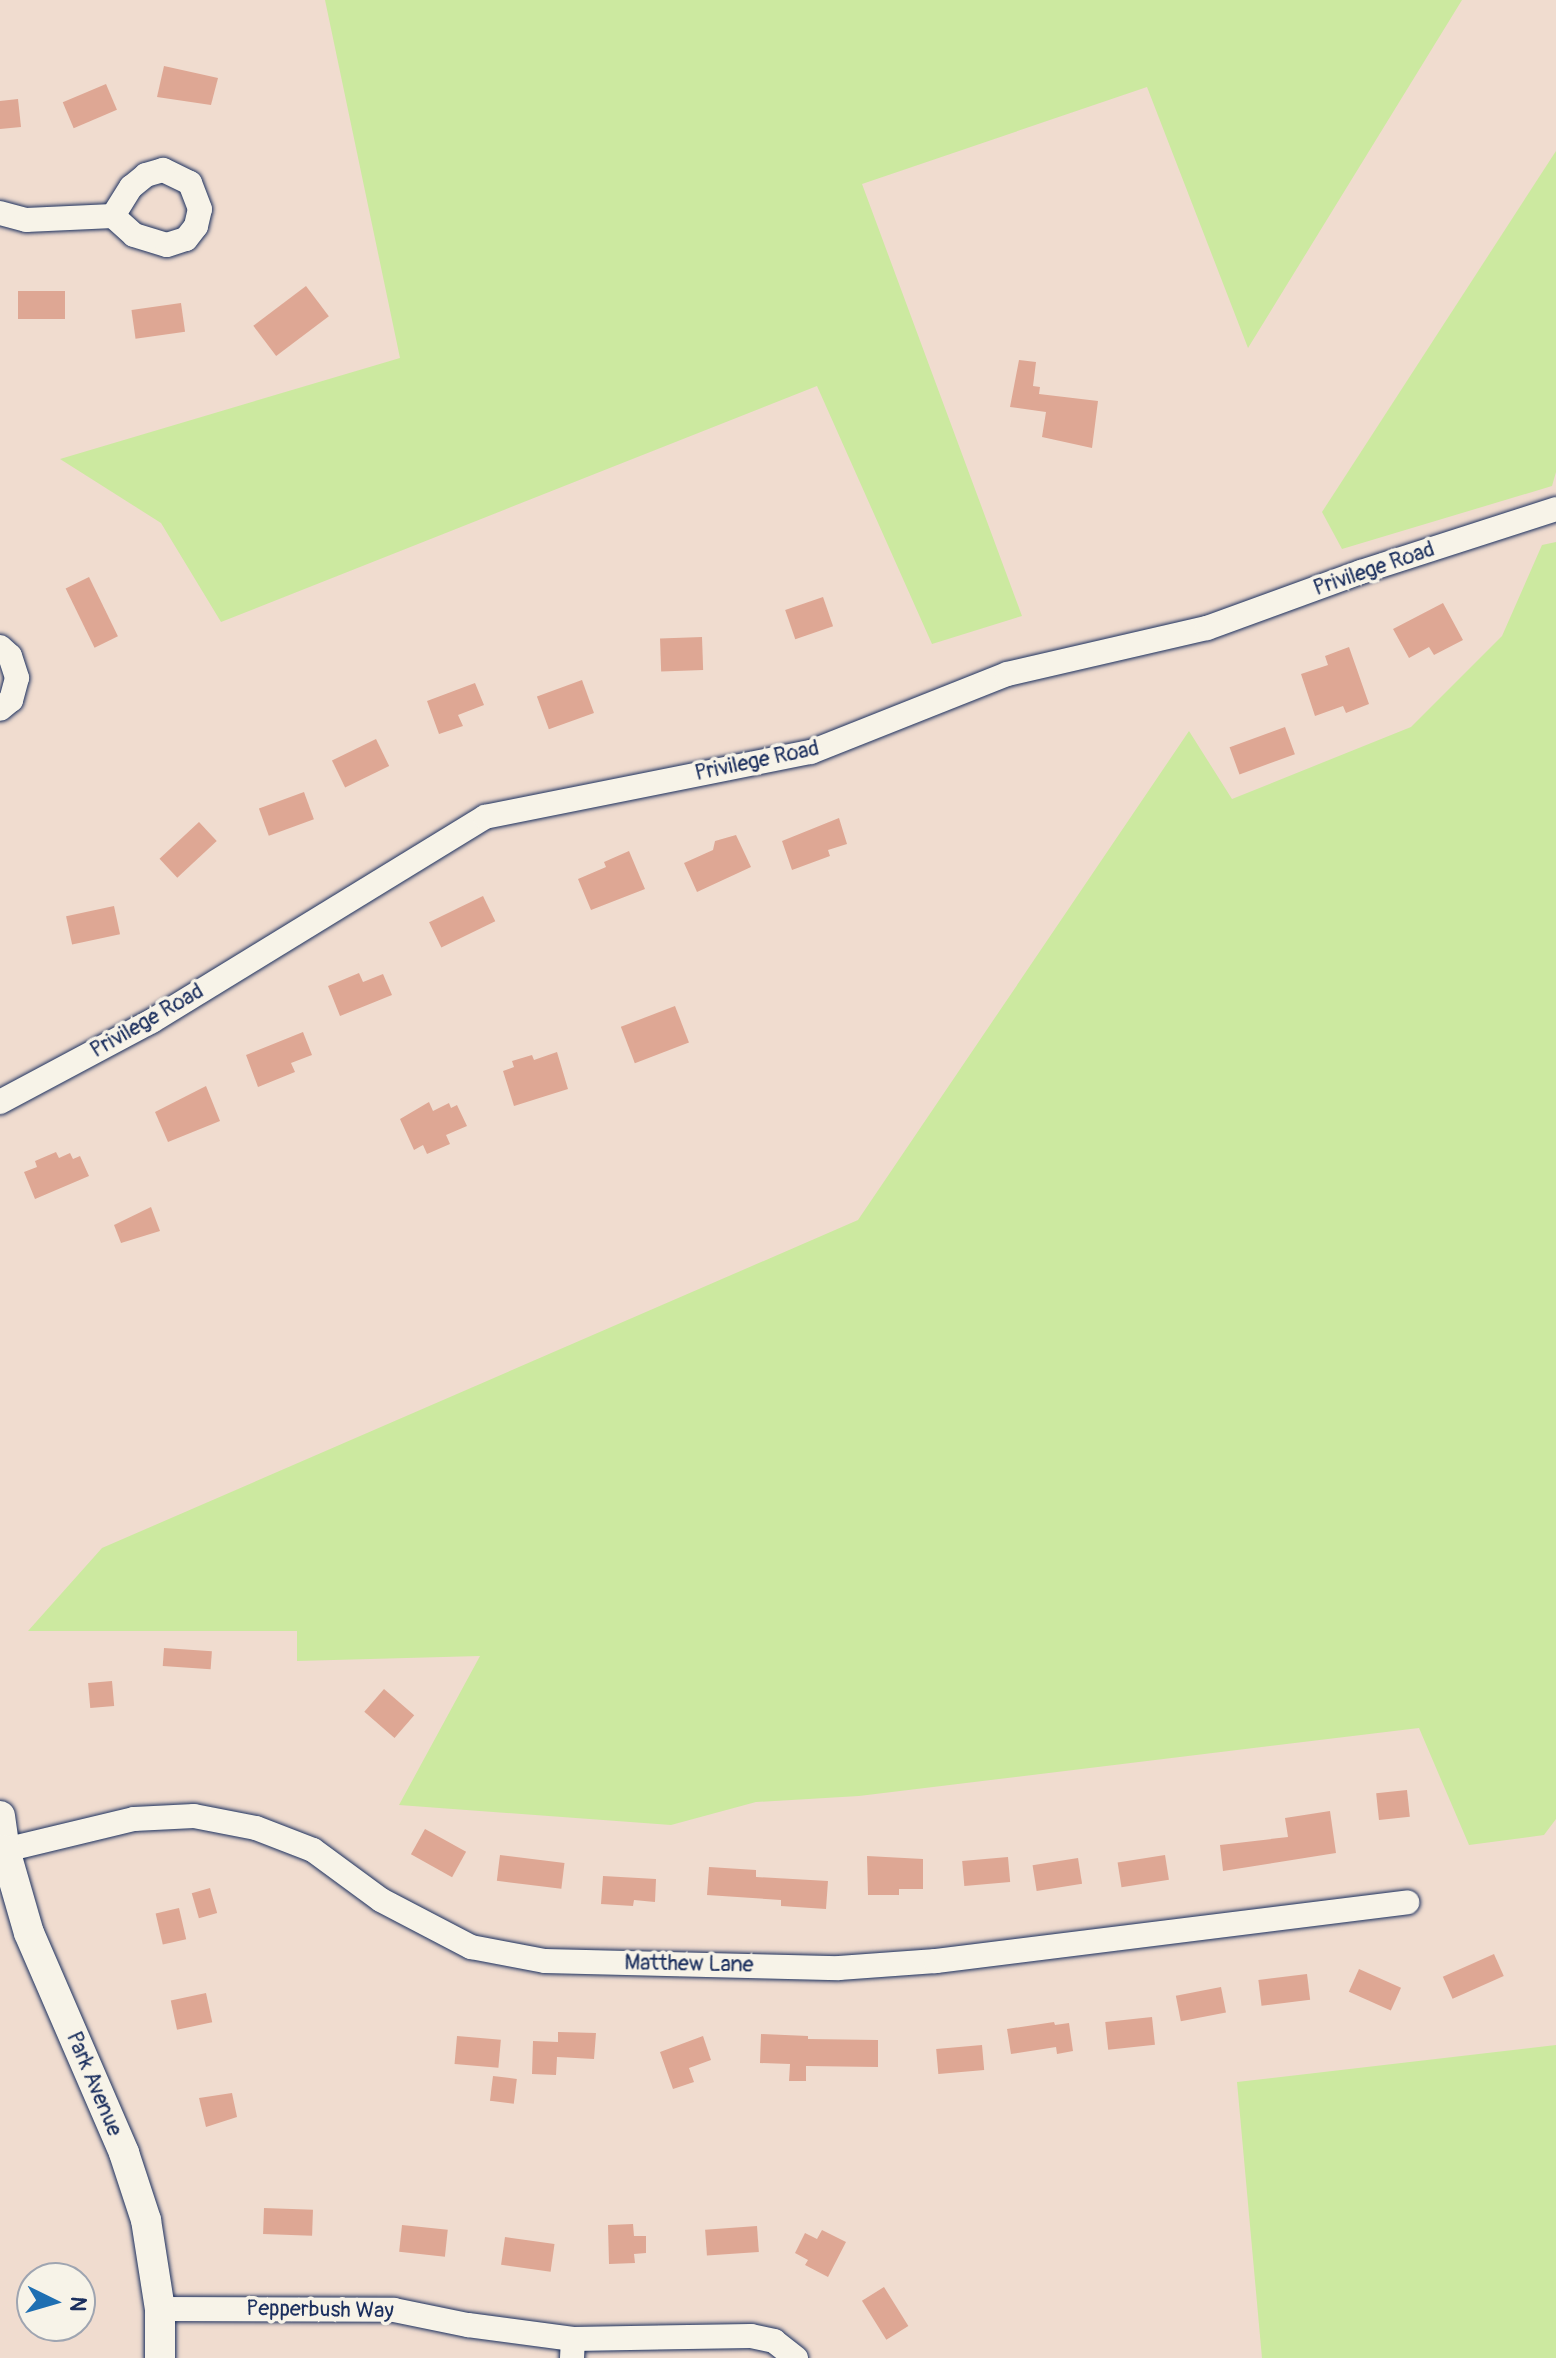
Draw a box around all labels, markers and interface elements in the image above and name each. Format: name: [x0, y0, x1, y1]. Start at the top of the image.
street label: Privilege Road: [1310, 536, 1438, 602]
street label: Privilege Road: [692, 735, 822, 787]
street label: Privilege Road: [86, 978, 208, 1064]
street label: Matthew Lane: [624, 1950, 754, 1978]
street label: Park Avenue: [60, 2028, 128, 2140]
north arrow: [16, 2262, 96, 2342]
text: N: [63, 2295, 93, 2313]
street label: Pepperbush Way: [246, 2296, 394, 2324]

